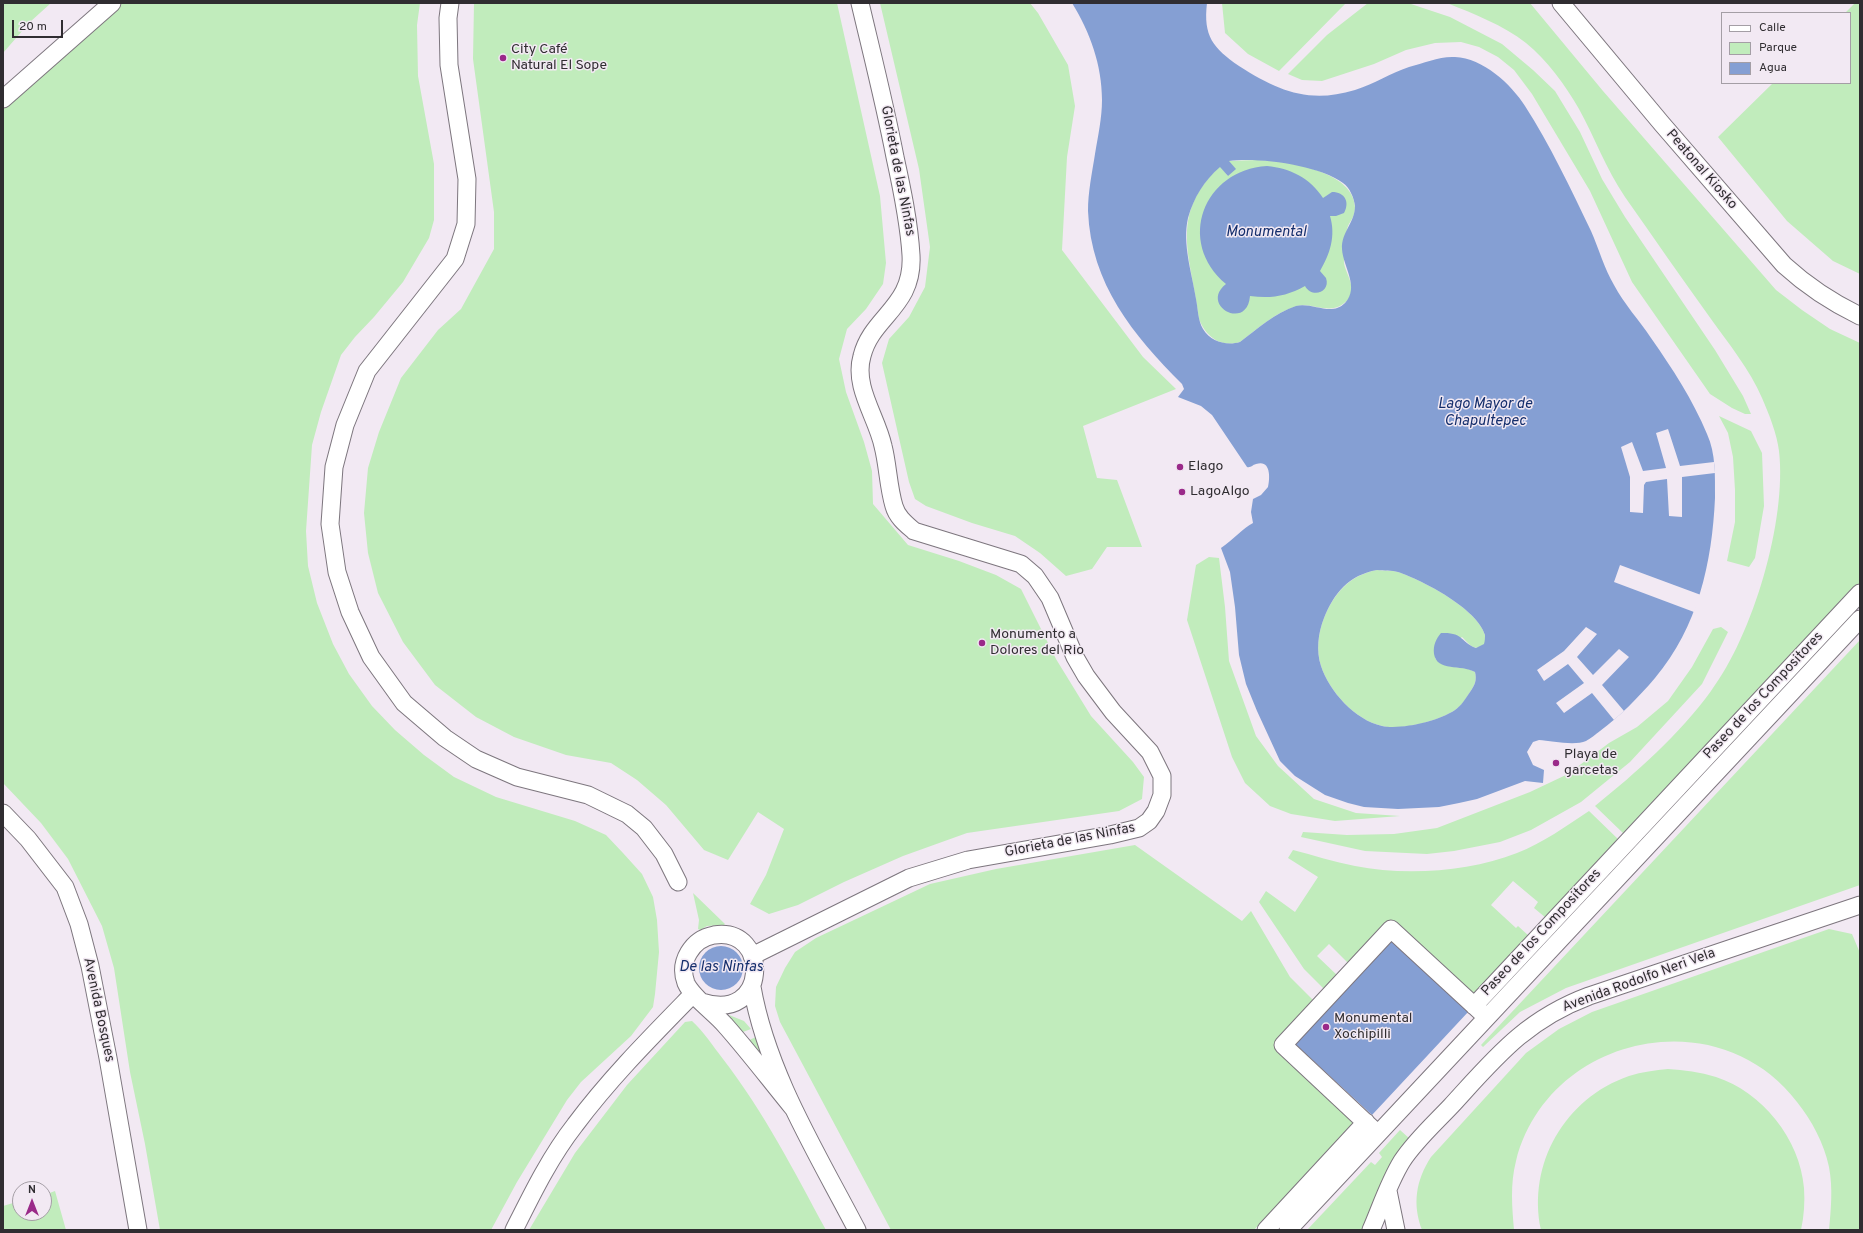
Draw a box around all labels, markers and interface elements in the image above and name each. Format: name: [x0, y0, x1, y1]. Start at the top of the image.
scale bar: [14, 12, 65, 38]
legend: [1721, 12, 1851, 84]
text: 20 m: [19, 19, 47, 35]
text: Calle: [1759, 20, 1786, 36]
text: Parque: [1759, 40, 1797, 56]
place label: City Café Natural El Sope: [511, 42, 607, 74]
marker: City Café Natural El Sope: [498, 53, 508, 63]
text: Agua: [1759, 60, 1787, 76]
street label: Glorieta de las Ninfas: [876, 104, 918, 238]
street label: Peatonal Kiosko: [1662, 127, 1740, 213]
water label: Monumental: [1226, 224, 1306, 242]
water label: Lago Mayor de Chapultepec: [1438, 396, 1532, 431]
place label: Elago: [1188, 459, 1223, 475]
marker: Elago: [1175, 462, 1185, 472]
place label: LagoAlgo: [1190, 484, 1250, 500]
marker: LagoAlgo: [1177, 487, 1187, 497]
place label: Monumento a Dolores del Rio: [990, 627, 1084, 660]
street label: Paseo de los Compositores: [1701, 629, 1827, 763]
marker: Monumento a Dolores del Rio: [977, 638, 987, 648]
place label: Playa de garcetas: [1564, 747, 1618, 780]
marker: Playa de garcetas: [1551, 758, 1561, 768]
street label: Glorieta de las Ninfas: [1003, 820, 1137, 862]
street label: Paseo de los Compositores: [1479, 866, 1605, 1000]
street label: Avenida Rodolfo Neri Vela: [1560, 945, 1718, 1017]
street label: Avenida Bosques: [79, 956, 117, 1064]
water label: De las Ninfas: [679, 959, 763, 977]
place label: Monumental Xochipilli: [1334, 1011, 1412, 1044]
marker: Monumental Xochipilli: [1321, 1022, 1331, 1032]
north arrow: [12, 1181, 52, 1221]
text: N: [28, 1183, 36, 1197]

